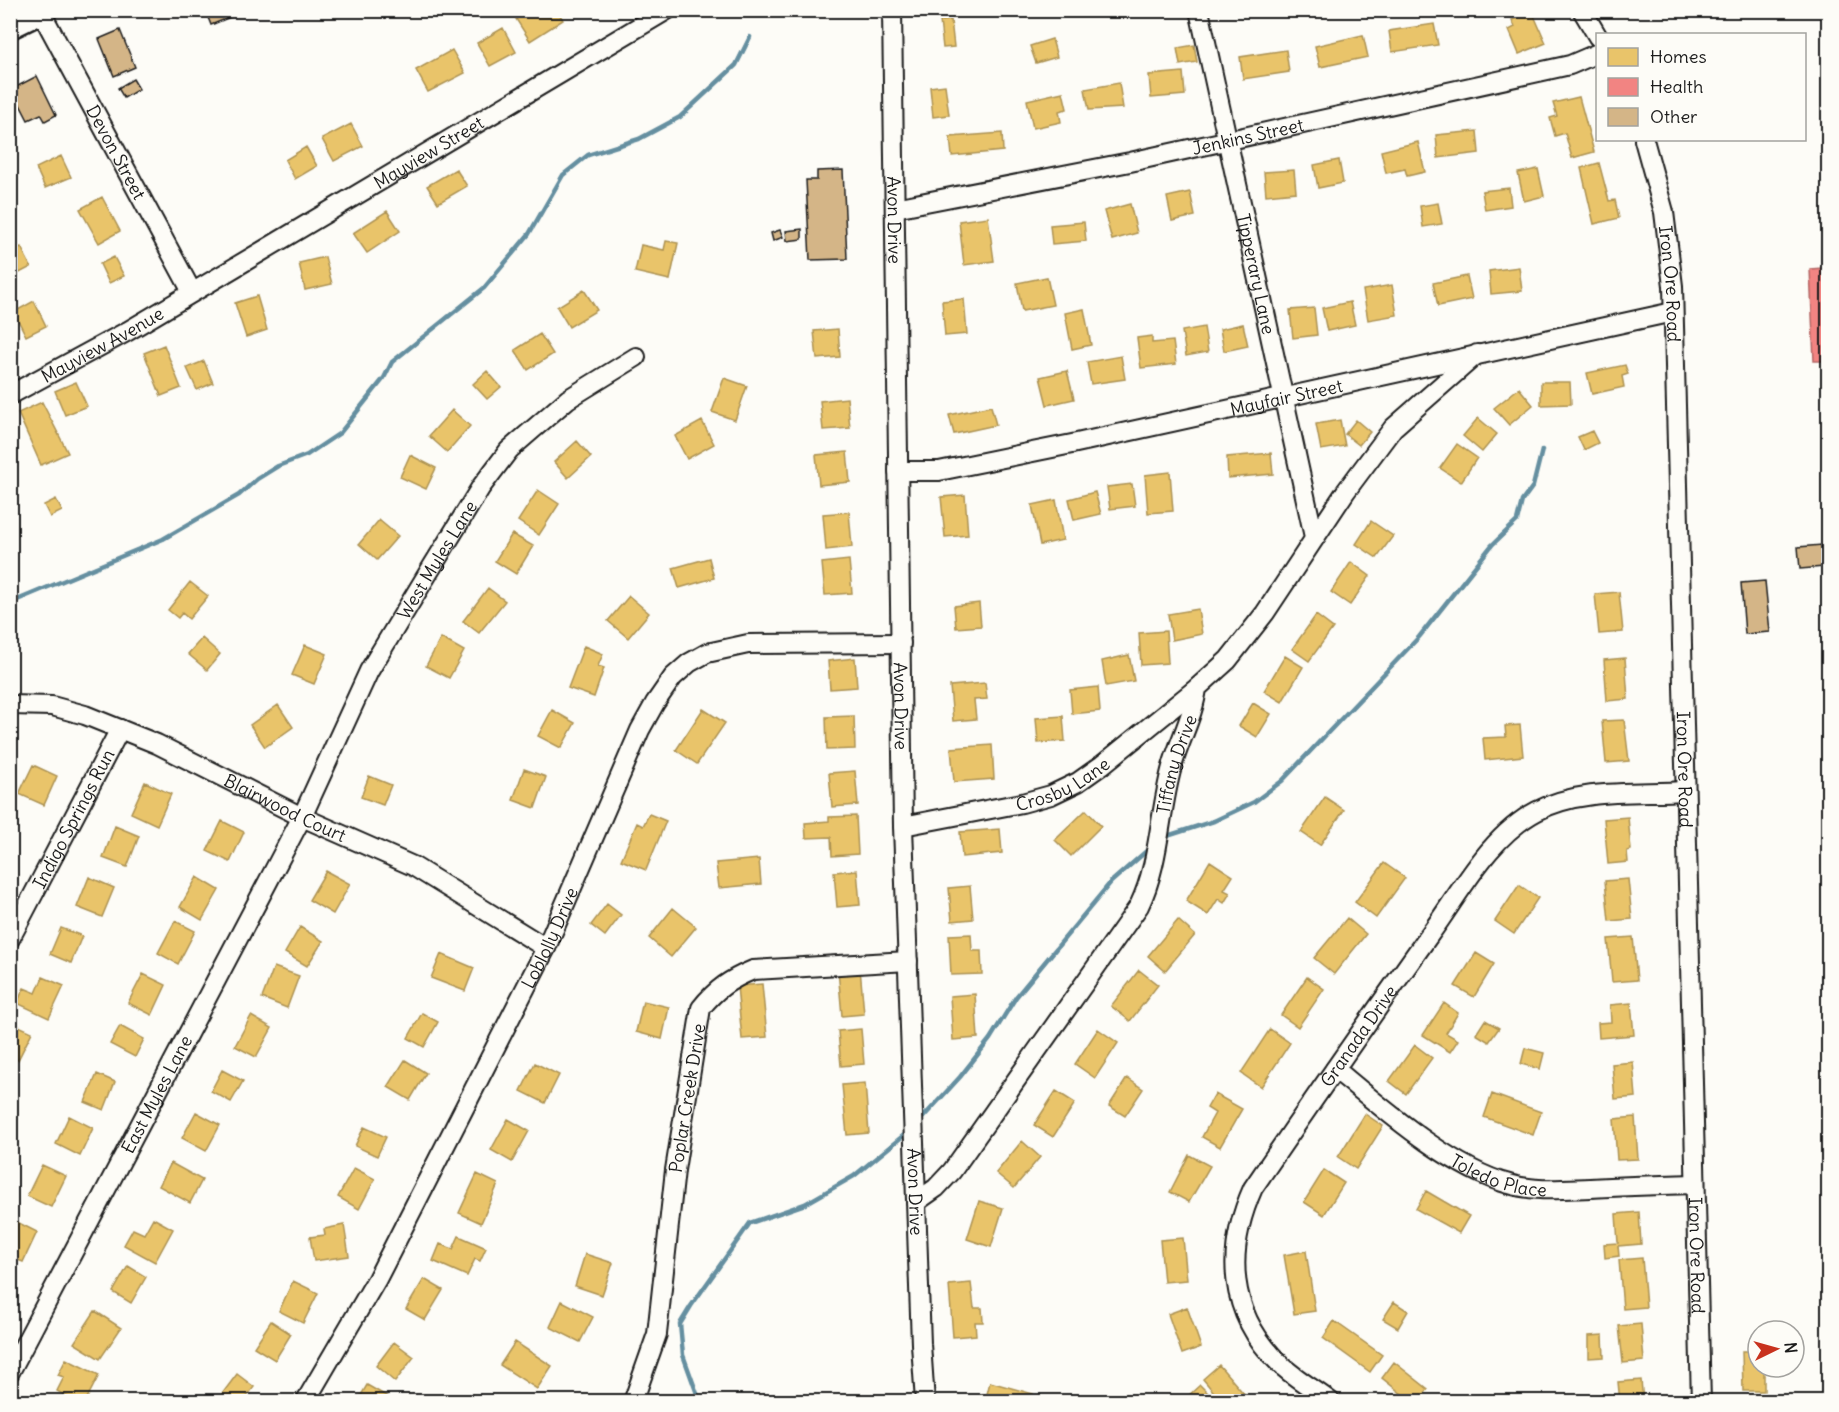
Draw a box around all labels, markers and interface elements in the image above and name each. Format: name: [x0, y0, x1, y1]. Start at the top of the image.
legend: [1596, 33, 1806, 141]
text: Homes: [1650, 45, 1707, 68]
text: Health: [1650, 75, 1703, 98]
street label: Devon Street: [82, 101, 151, 203]
text: Other: [1650, 105, 1698, 128]
street label: Mayview Street: [369, 110, 488, 194]
street label: Jenkins Street: [1190, 113, 1306, 160]
street label: Avon Drive: [883, 176, 907, 264]
street label: Tipperary Lane: [1232, 211, 1281, 336]
street label: Iron Ore Road: [1654, 224, 1686, 343]
street label: Mayview Avenue: [37, 301, 167, 388]
street label: Mayfair Street: [1228, 373, 1345, 420]
street label: West Myles Lane: [392, 496, 482, 623]
street label: Avon Drive: [889, 662, 913, 750]
street label: Tiffany Drive: [1151, 711, 1201, 816]
street label: Iron Ore Road: [1672, 711, 1698, 829]
street label: Indigo Springs Run: [27, 745, 119, 892]
street label: Crosby Lane: [1014, 752, 1114, 815]
street label: Blairwood Court: [220, 768, 350, 847]
street label: Loblolly Drive: [516, 883, 582, 992]
street label: Granada Drive: [1315, 980, 1402, 1091]
street label: Poplar Creek Drive: [663, 1022, 710, 1174]
street label: East Myles Lane: [116, 1031, 197, 1157]
street label: Avon Drive: [903, 1148, 929, 1236]
street label: Toledo Place: [1447, 1149, 1547, 1201]
street label: Iron Ore Road: [1684, 1197, 1710, 1314]
north arrow: [1746, 1319, 1806, 1379]
text: N: [1780, 1341, 1801, 1354]

